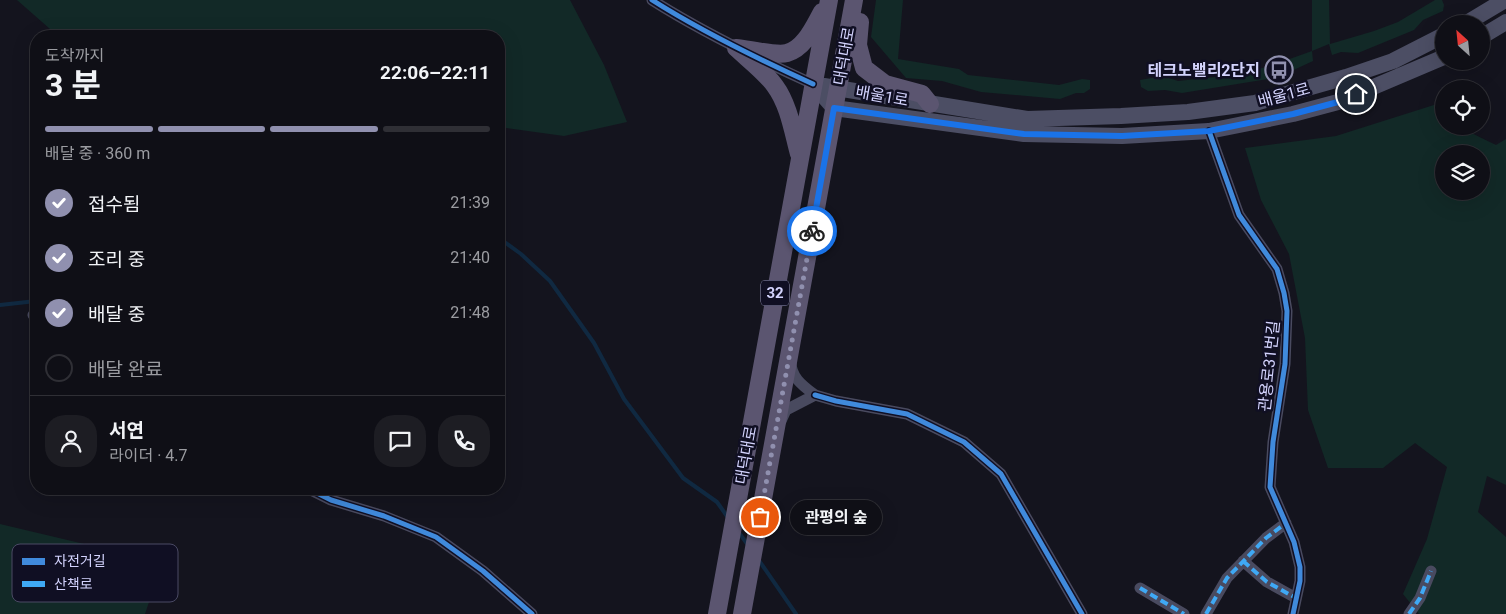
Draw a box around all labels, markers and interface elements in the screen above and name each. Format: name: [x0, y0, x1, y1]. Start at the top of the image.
north arrow: [1435, 15, 1490, 70]
map controls: [1435, 15, 1490, 200]
street label: 대덕대로: [830, 25, 859, 87]
text: 도착까지: [45, 46, 104, 65]
bus stop icon: 테크노밸리2단지: [1264, 55, 1294, 85]
text: 22:06–22:11: [380, 61, 490, 84]
place label: 테크노밸리2단지: [1148, 61, 1260, 80]
text: 3 분: [45, 66, 101, 104]
pin: [1335, 73, 1377, 115]
street label: 배울1로: [1256, 79, 1312, 111]
icon: home: [1342, 80, 1370, 108]
button: locate: [1435, 80, 1490, 135]
street label: 배울1로: [854, 82, 910, 110]
text: 배달 중 · 360 m: [45, 144, 150, 163]
button: layers: [1435, 145, 1490, 200]
icon: check: [45, 189, 73, 217]
text: 접수됨: [88, 193, 140, 216]
text: 21:39: [450, 193, 490, 212]
courier: [787, 206, 837, 256]
icon: bike: [798, 217, 826, 245]
icon: check: [45, 244, 73, 272]
text: 조리 중: [88, 248, 145, 271]
text: 21:40: [450, 248, 490, 267]
road number: 32: [761, 280, 789, 306]
icon: check: [45, 299, 73, 327]
text: 배달 중: [88, 303, 145, 326]
text: 21:48: [450, 303, 490, 322]
street label: 관용로31번길: [1255, 319, 1283, 413]
text: 배달 완료: [88, 358, 163, 381]
button: person: [45, 415, 97, 467]
button: chat: [374, 415, 426, 467]
button: phone: [438, 415, 490, 467]
text: 서연: [109, 419, 144, 442]
street label: 대덕대로: [732, 424, 761, 486]
text: 라이더 · 4.7: [109, 446, 187, 465]
pin: [739, 496, 781, 538]
callout: 관평의 숲: [790, 500, 882, 534]
icon: bag: [746, 503, 774, 531]
text: 관평의 숲: [805, 508, 867, 527]
legend: [12, 544, 178, 602]
text: 자전거길: [54, 553, 106, 569]
text: 산책로: [54, 576, 93, 592]

